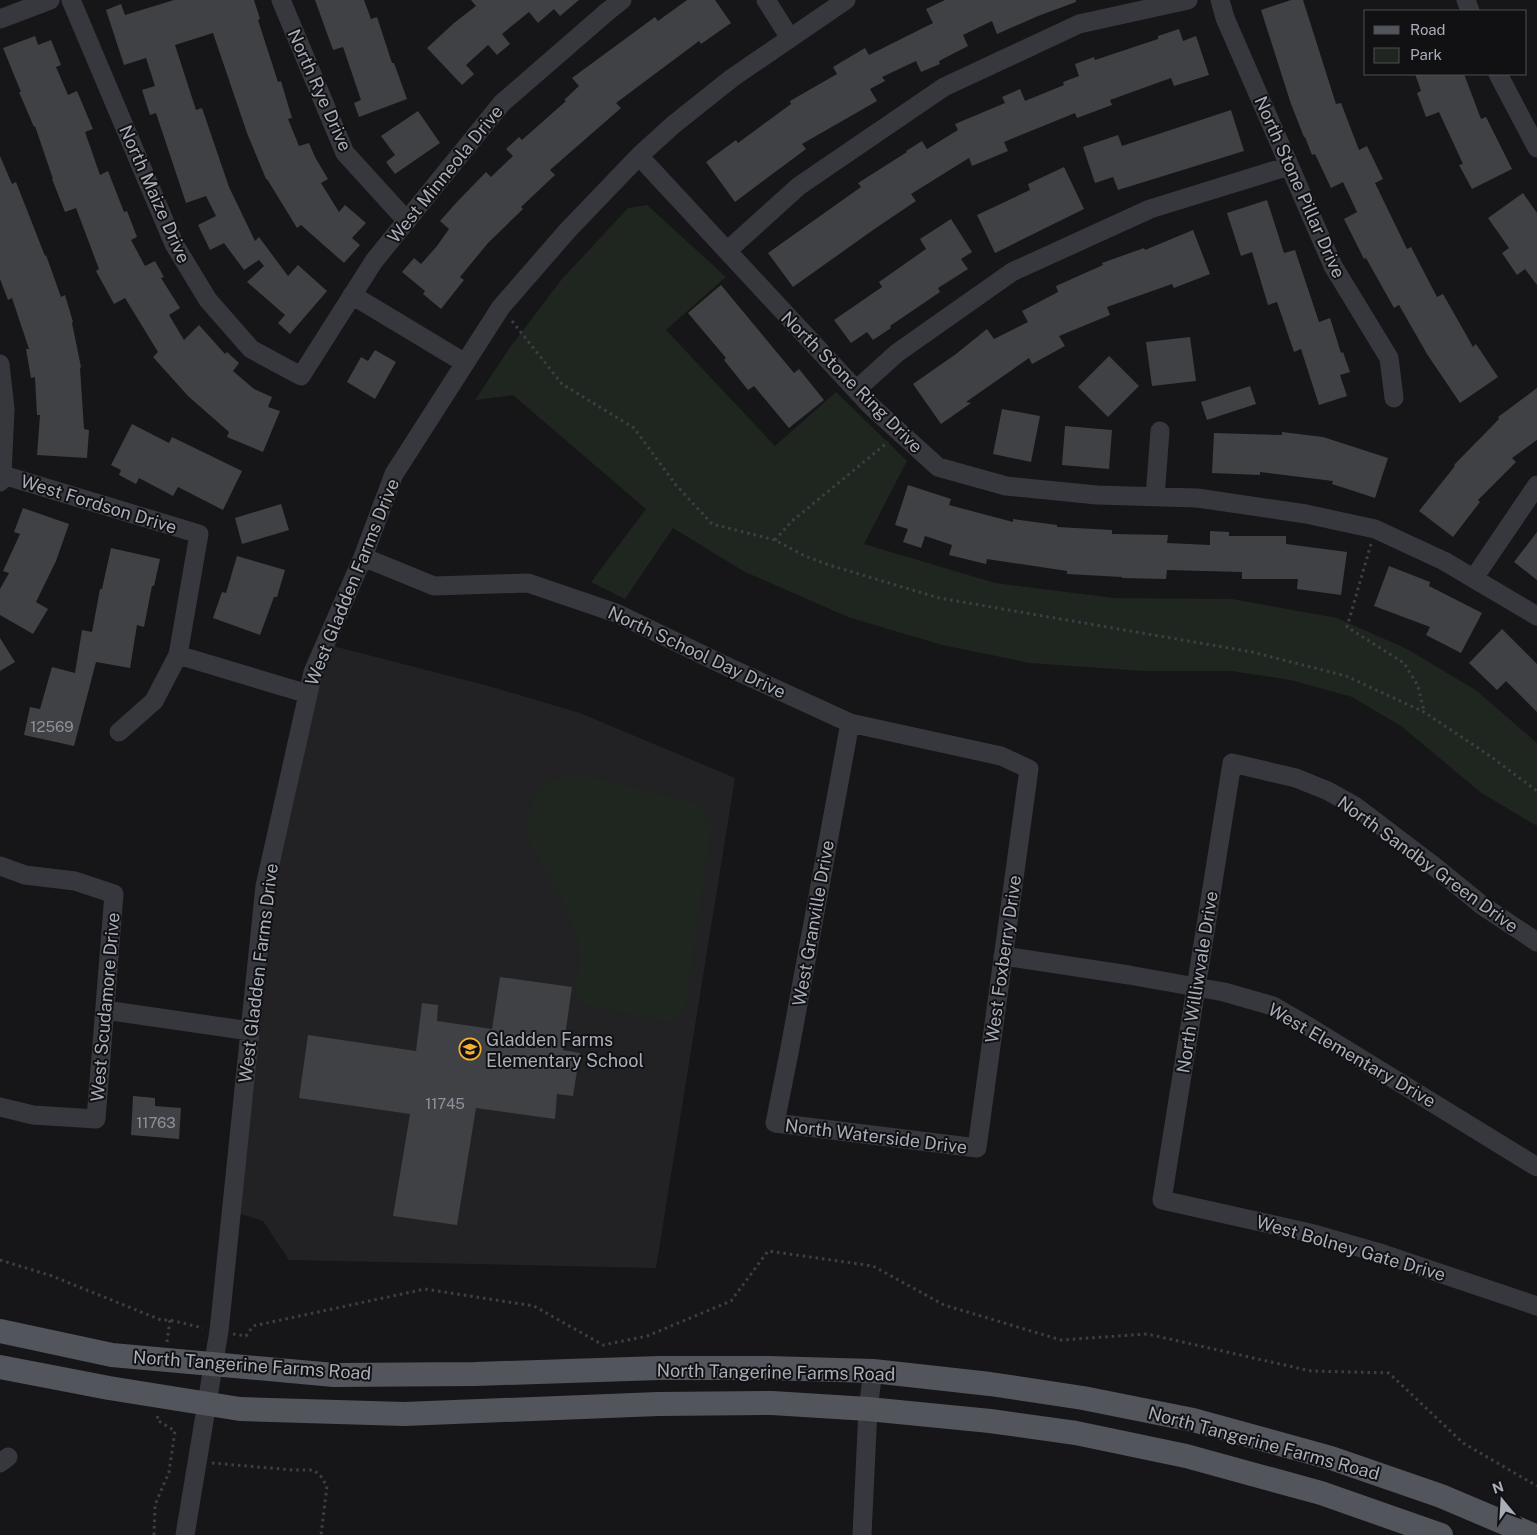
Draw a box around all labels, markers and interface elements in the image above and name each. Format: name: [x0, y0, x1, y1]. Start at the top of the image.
legend: [1364, 10, 1527, 75]
text: Road: [1410, 21, 1446, 38]
street label: North Rye Drive: [284, 26, 356, 154]
text: Park: [1410, 46, 1442, 63]
street label: North Stone Pillar Drive: [1250, 93, 1350, 281]
street label: West Minneola Drive: [383, 101, 507, 247]
street label: North Maize Drive: [115, 122, 195, 266]
street label: North Stone Ring Drive: [777, 307, 927, 457]
street label: West Fordson Drive: [18, 470, 180, 538]
street label: West Gladden Farms Drive: [301, 476, 403, 688]
street label: North School Day Drive: [605, 602, 789, 702]
house number: 12569: [30, 718, 74, 735]
street label: North Sandby Green Drive: [1334, 791, 1522, 937]
street label: West Granville Drive: [788, 838, 838, 1008]
street label: West Gladden Farms Drive: [234, 862, 282, 1084]
street label: West Foxberry Drive: [981, 874, 1025, 1044]
street label: North Williwvale Drive: [1172, 889, 1222, 1075]
street label: West Scudamore Drive: [86, 912, 124, 1102]
street label: West Elementary Drive: [1265, 998, 1439, 1112]
place label: Gladden Farms Elementary School: [486, 1029, 644, 1071]
school or university icon: Gladden Farms Elementary School: [458, 1037, 482, 1061]
house number: 11745: [425, 1095, 465, 1112]
house number: 11763: [136, 1114, 176, 1131]
street label: North Waterside Drive: [784, 1114, 968, 1158]
street label: West Bolney Gate Drive: [1254, 1211, 1448, 1285]
street label: North Tangerine Farms Road: [132, 1346, 372, 1384]
street label: North Tangerine Farms Road: [656, 1359, 896, 1385]
street label: North Tangerine Farms Road: [1146, 1402, 1382, 1484]
north arrow: [1477, 1475, 1527, 1525]
text: N: [1490, 1478, 1506, 1497]

